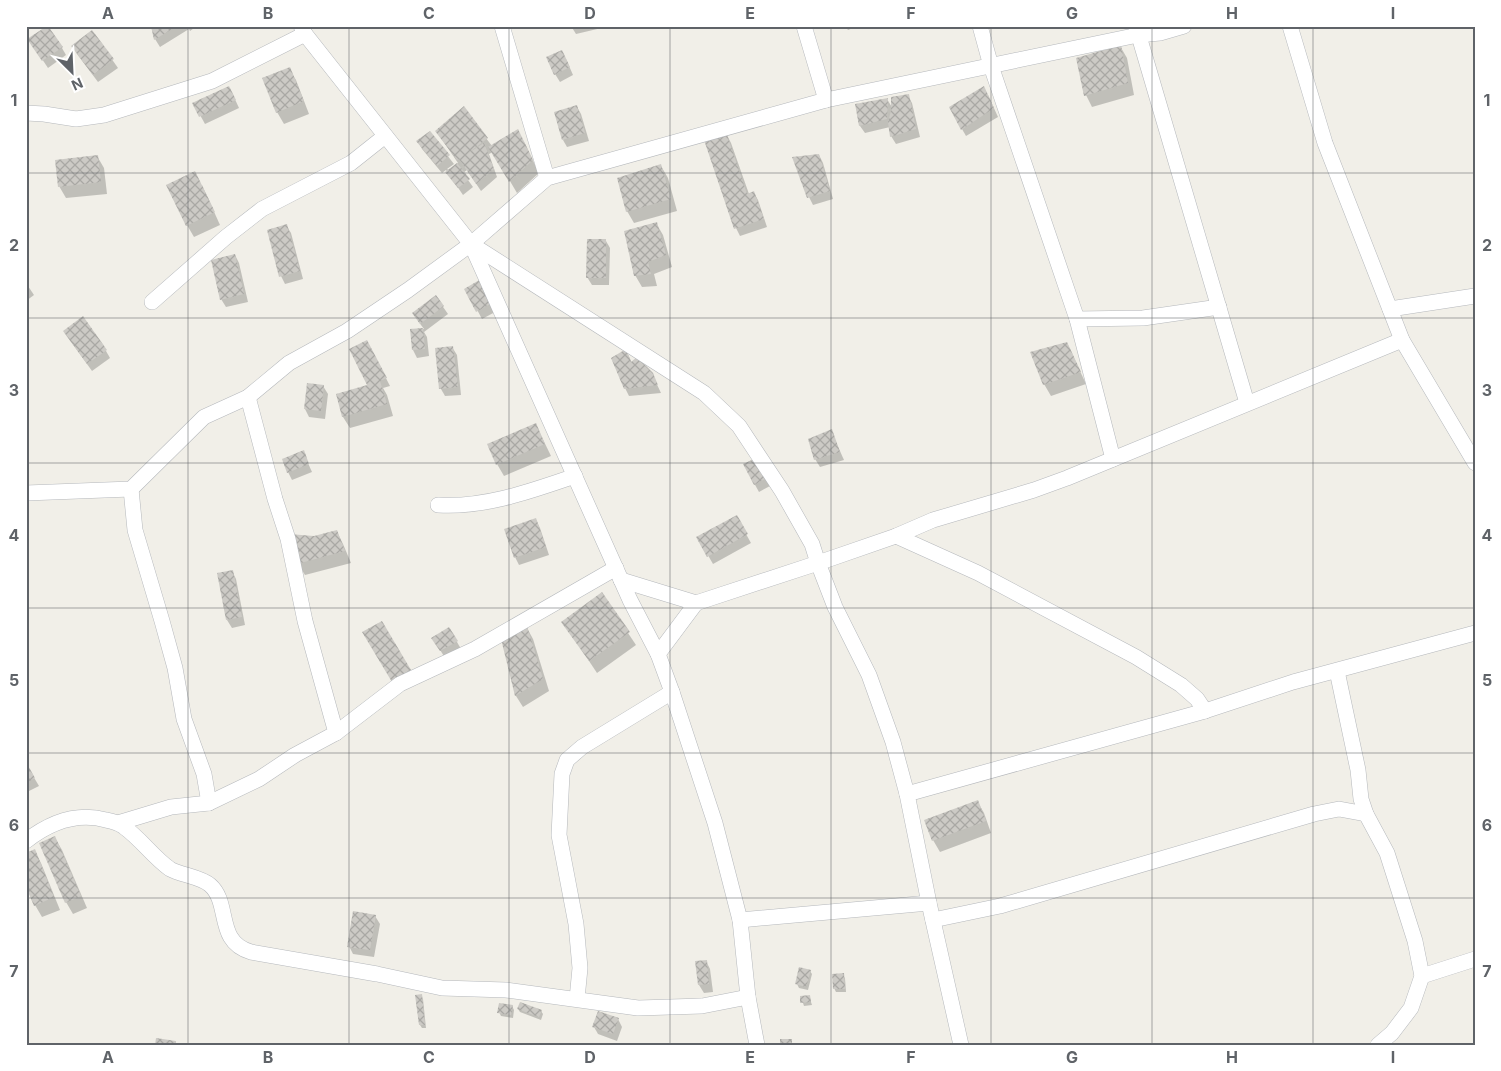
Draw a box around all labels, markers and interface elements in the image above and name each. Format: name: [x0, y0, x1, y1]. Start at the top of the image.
text: A: [102, 3, 114, 23]
text: B: [263, 3, 273, 23]
text: C: [423, 3, 435, 23]
text: D: [584, 3, 596, 23]
text: E: [745, 3, 755, 23]
text: F: [906, 3, 916, 23]
text: G: [1066, 3, 1078, 23]
text: H: [1226, 3, 1238, 23]
text: I: [1391, 3, 1395, 23]
north arrow: [48, 48, 98, 98]
text: N: [69, 74, 86, 94]
text: 1: [11, 90, 17, 110]
text: 1: [1484, 90, 1490, 110]
text: 2: [9, 235, 19, 255]
text: 2: [1482, 235, 1492, 255]
text: 3: [9, 380, 19, 400]
text: 3: [1482, 380, 1492, 400]
text: 4: [9, 525, 20, 545]
text: 4: [1482, 525, 1493, 545]
text: 5: [9, 670, 19, 690]
text: 5: [1482, 670, 1492, 690]
text: 6: [9, 815, 19, 835]
text: 6: [1482, 815, 1492, 835]
text: 7: [9, 961, 19, 981]
text: 7: [1482, 961, 1492, 981]
text: A: [102, 1047, 114, 1067]
text: B: [263, 1047, 273, 1067]
text: C: [423, 1047, 435, 1067]
text: D: [584, 1047, 596, 1067]
text: E: [745, 1047, 755, 1067]
text: F: [906, 1047, 916, 1067]
text: G: [1066, 1047, 1078, 1067]
text: H: [1226, 1047, 1238, 1067]
text: I: [1391, 1047, 1395, 1067]

